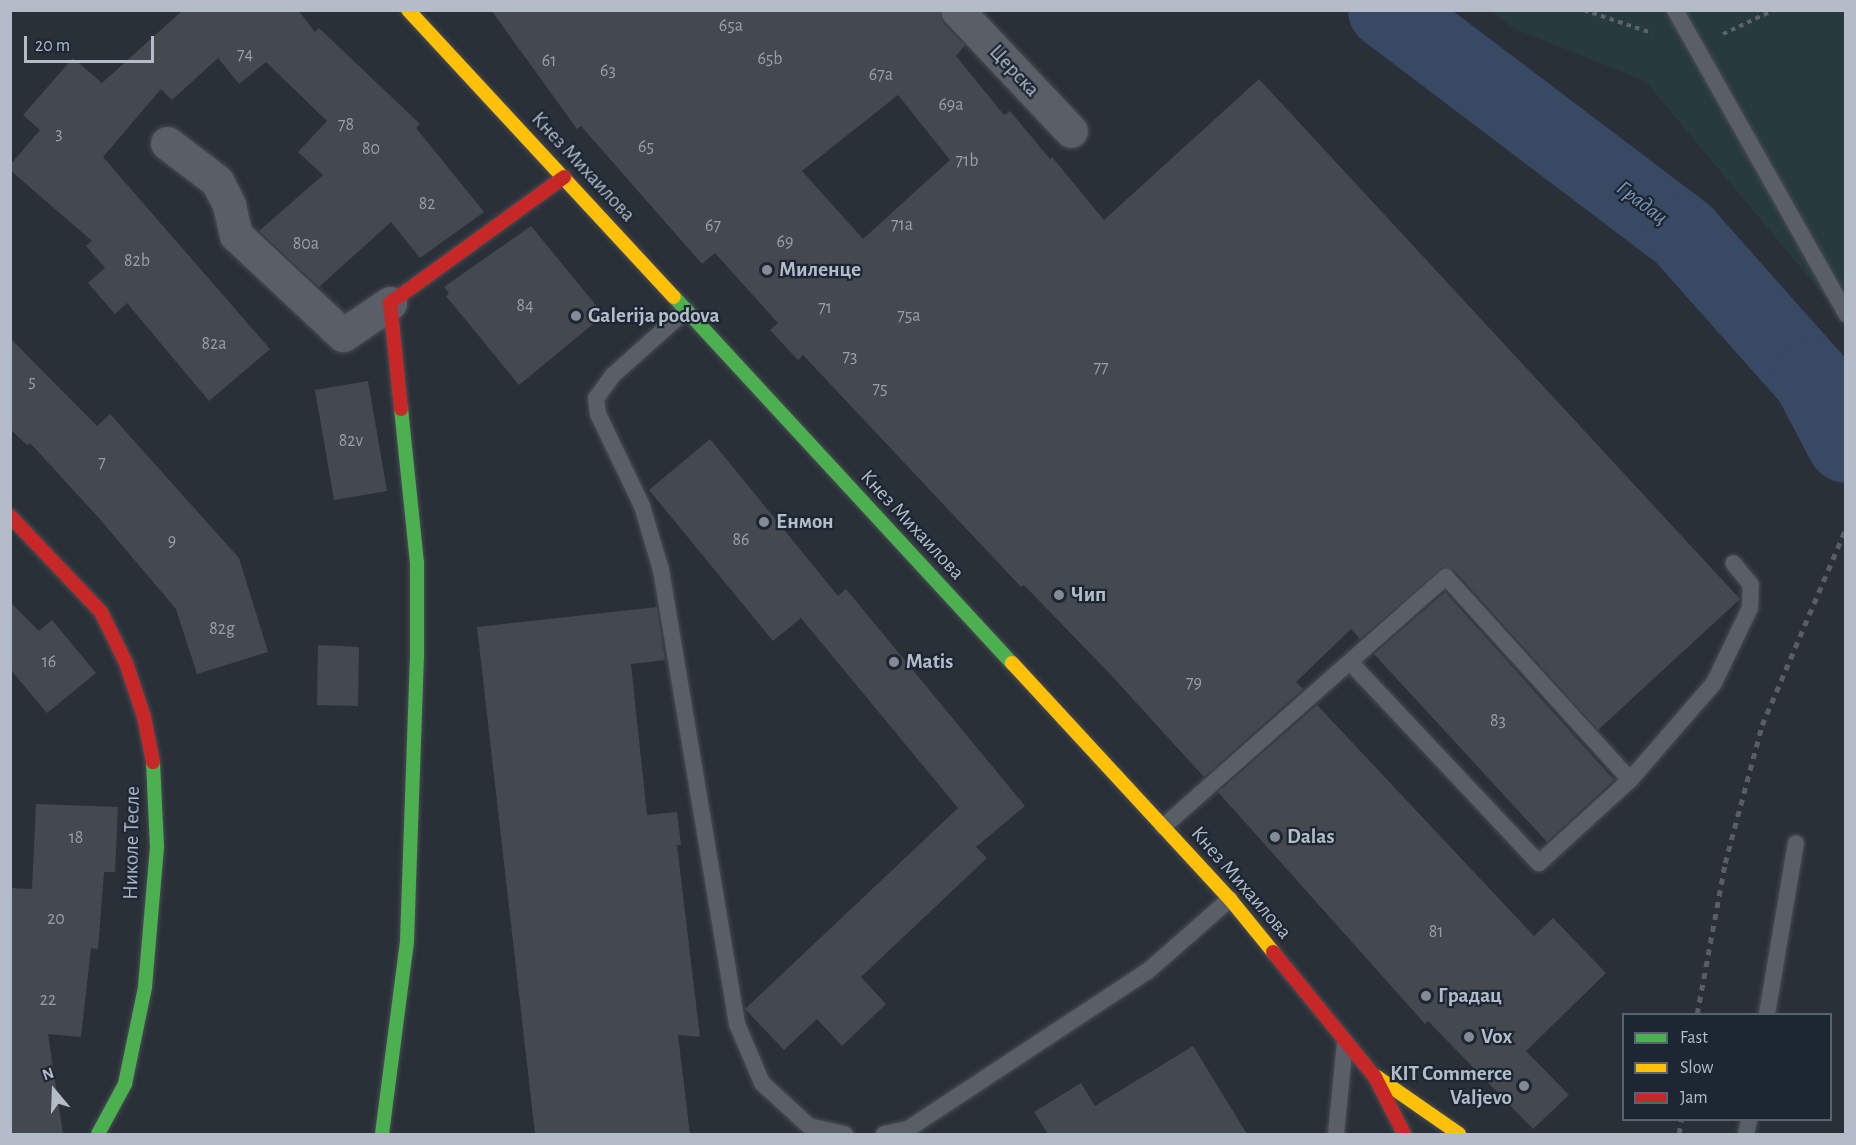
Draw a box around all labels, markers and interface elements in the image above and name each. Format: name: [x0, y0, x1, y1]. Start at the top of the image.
house number: 65a: [719, 15, 743, 37]
scale bar: [27, 24, 158, 62]
text: 20 m: [35, 37, 70, 55]
street label: Церска: [984, 40, 1044, 102]
house number: 74: [237, 44, 253, 66]
house number: 65b: [757, 48, 783, 70]
house number: 61: [542, 50, 556, 72]
house number: 63: [600, 60, 616, 82]
house number: 67a: [869, 64, 893, 86]
house number: 69a: [938, 94, 964, 116]
street label: Кнез Михаилова: [526, 107, 640, 227]
house number: 78: [338, 114, 354, 136]
house number: 3: [55, 123, 63, 145]
house number: 65: [638, 136, 654, 158]
house number: 80: [362, 138, 380, 160]
house number: 71b: [956, 150, 978, 172]
water label: Градац: [1611, 175, 1673, 231]
house number: 82: [419, 193, 435, 215]
house number: 71a: [891, 214, 913, 236]
house number: 67: [705, 215, 721, 237]
house number: 69: [777, 231, 793, 253]
house number: 80a: [293, 233, 319, 255]
house number: 82b: [124, 250, 150, 272]
place label: Миленце: [779, 257, 861, 283]
marker: Миленце: [760, 263, 774, 277]
house number: 84: [516, 295, 534, 317]
house number: 71: [818, 297, 832, 319]
place label: Galerija podova: [588, 303, 720, 329]
house number: 75a: [897, 305, 921, 327]
marker: Galerija podova: [569, 309, 583, 323]
house number: 82a: [201, 333, 227, 355]
house number: 73: [843, 346, 857, 368]
house number: 77: [1093, 357, 1109, 379]
house number: 5: [28, 371, 36, 393]
house number: 75: [872, 378, 888, 400]
house number: 82v: [339, 430, 363, 452]
house number: 7: [98, 452, 106, 474]
street label: Кнез Михаилова: [855, 465, 969, 585]
place label: Енмон: [776, 509, 834, 535]
marker: Енмон: [757, 515, 771, 529]
house number: 86: [733, 529, 749, 551]
house number: 9: [168, 530, 176, 552]
place label: Чип: [1071, 582, 1106, 608]
marker: Чип: [1052, 588, 1066, 602]
house number: 82g: [209, 618, 235, 640]
place label: Matis: [906, 649, 953, 675]
house number: 16: [42, 651, 56, 673]
marker: Matis: [887, 655, 901, 669]
house number: 79: [1186, 672, 1202, 694]
house number: 83: [1490, 710, 1506, 732]
street label: Николе Тесле: [118, 786, 146, 900]
street label: Кнез Михаилова: [1185, 821, 1297, 945]
place label: Dalas: [1287, 824, 1334, 850]
house number: 18: [69, 827, 83, 849]
marker: Dalas: [1268, 830, 1282, 844]
house number: 20: [47, 908, 65, 930]
house number: 81: [1429, 921, 1443, 943]
place label: Градац: [1438, 983, 1502, 1009]
house number: 22: [40, 989, 56, 1011]
marker: Градац: [1419, 989, 1433, 1003]
legend: [1622, 1013, 1832, 1121]
place label: Vox: [1481, 1024, 1512, 1050]
text: Fast: [1680, 1029, 1708, 1047]
marker: Vox: [1462, 1030, 1476, 1044]
text: Slow: [1680, 1059, 1713, 1077]
north arrow: [24, 1061, 84, 1121]
place label: KIT Commerce Valjevo: [1390, 1061, 1512, 1111]
text: N: [40, 1065, 56, 1083]
marker: KIT Commerce Valjevo: [1517, 1079, 1531, 1093]
text: Jam: [1680, 1089, 1708, 1107]

